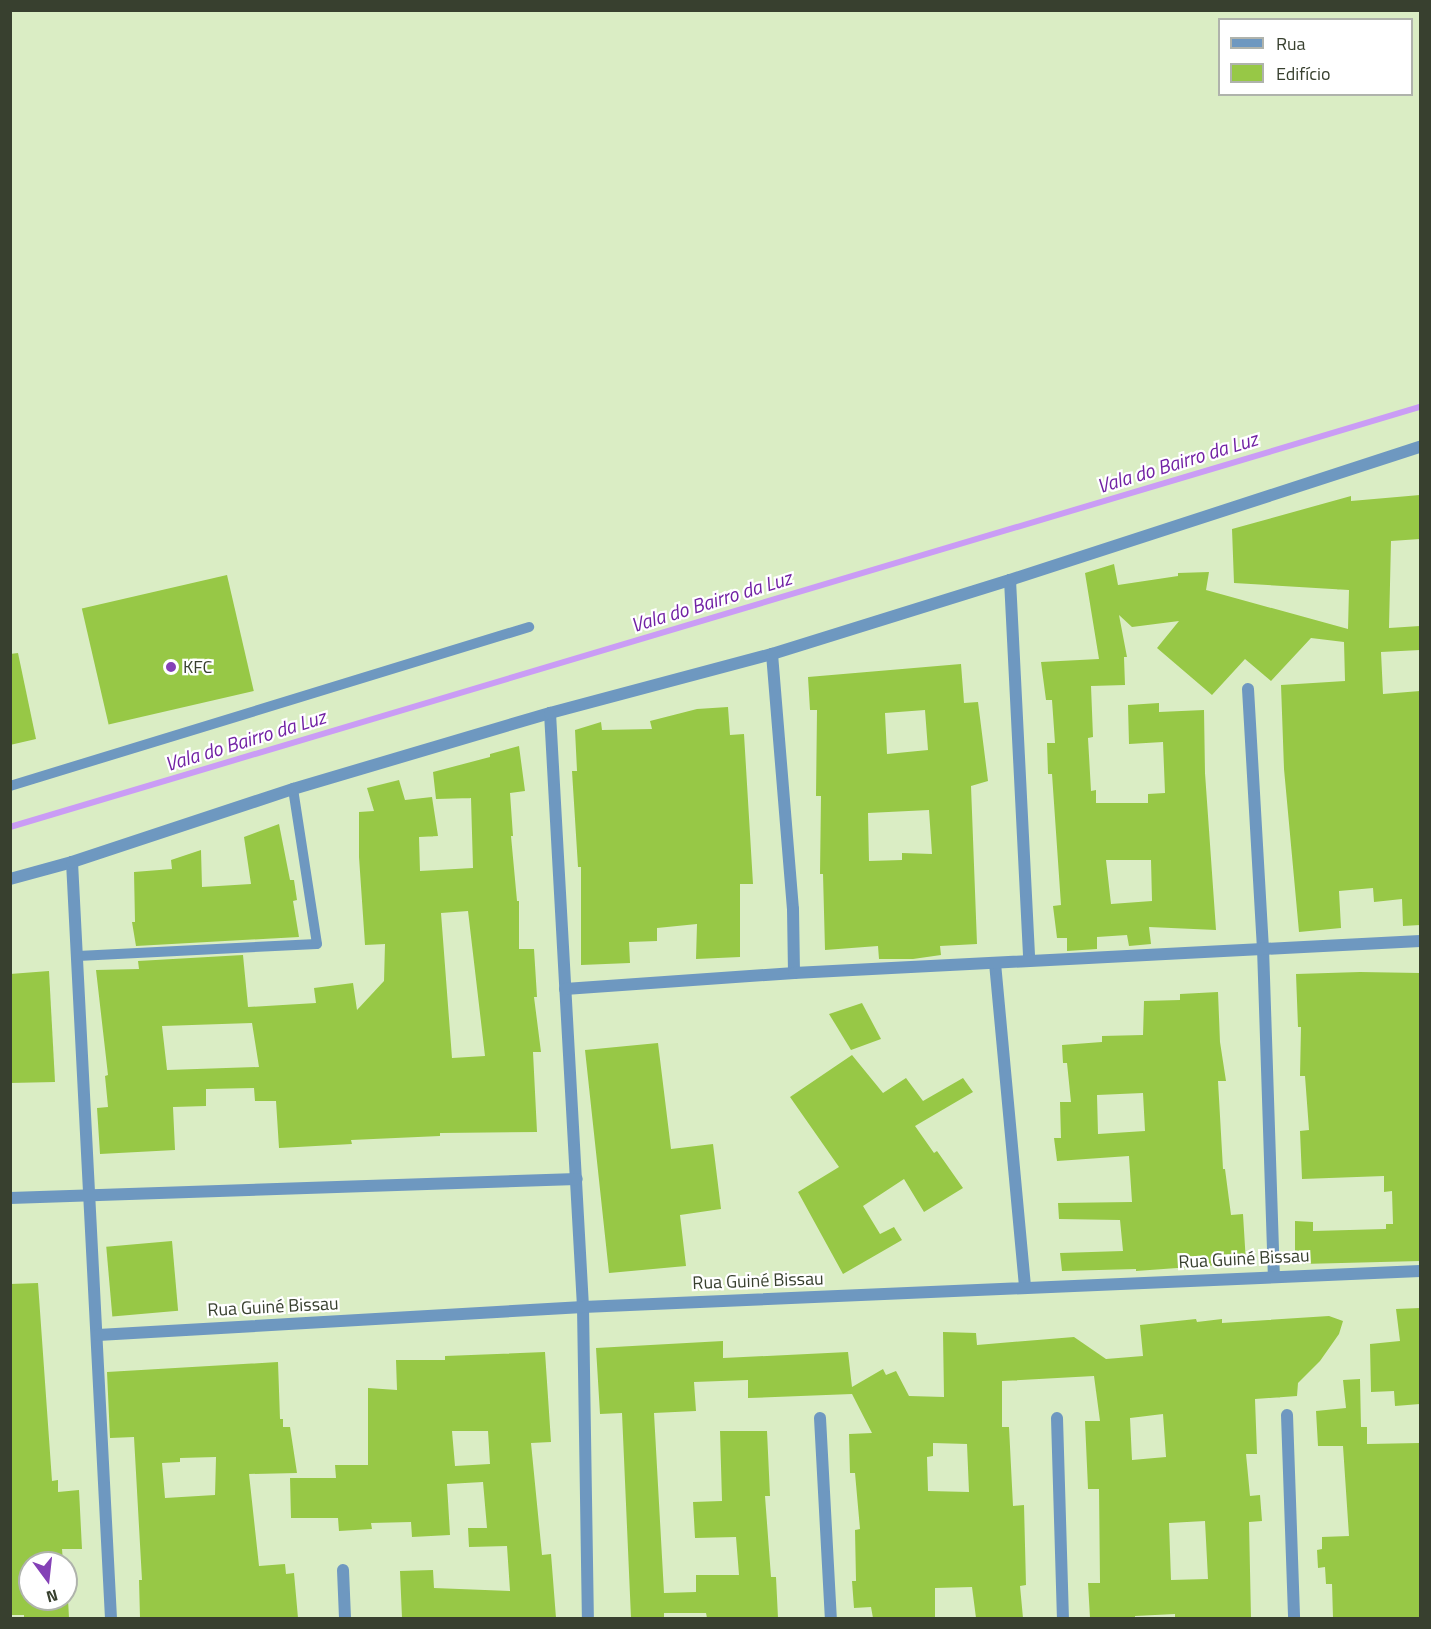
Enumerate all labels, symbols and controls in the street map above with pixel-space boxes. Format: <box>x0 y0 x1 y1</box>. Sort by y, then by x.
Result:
legend <box>1218 18 1413 96</box>
text: Rua <box>1276 30 1306 57</box>
text: Edifício <box>1276 60 1330 87</box>
water label: Vala do Bairro da Luz <box>1094 426 1260 498</box>
water label: Vala do Bairro da Luz <box>628 565 794 637</box>
place label: KFC <box>183 656 212 678</box>
marker: KFC <box>164 660 178 674</box>
water label: Vala do Bairro da Luz <box>162 704 328 776</box>
street label: Rua Guiné Bissau <box>1178 1245 1310 1273</box>
street label: Rua Guiné Bissau <box>692 1268 824 1294</box>
street label: Rua Guiné Bissau <box>207 1293 339 1321</box>
north arrow <box>18 1551 78 1611</box>
text: N <box>44 1583 61 1609</box>

